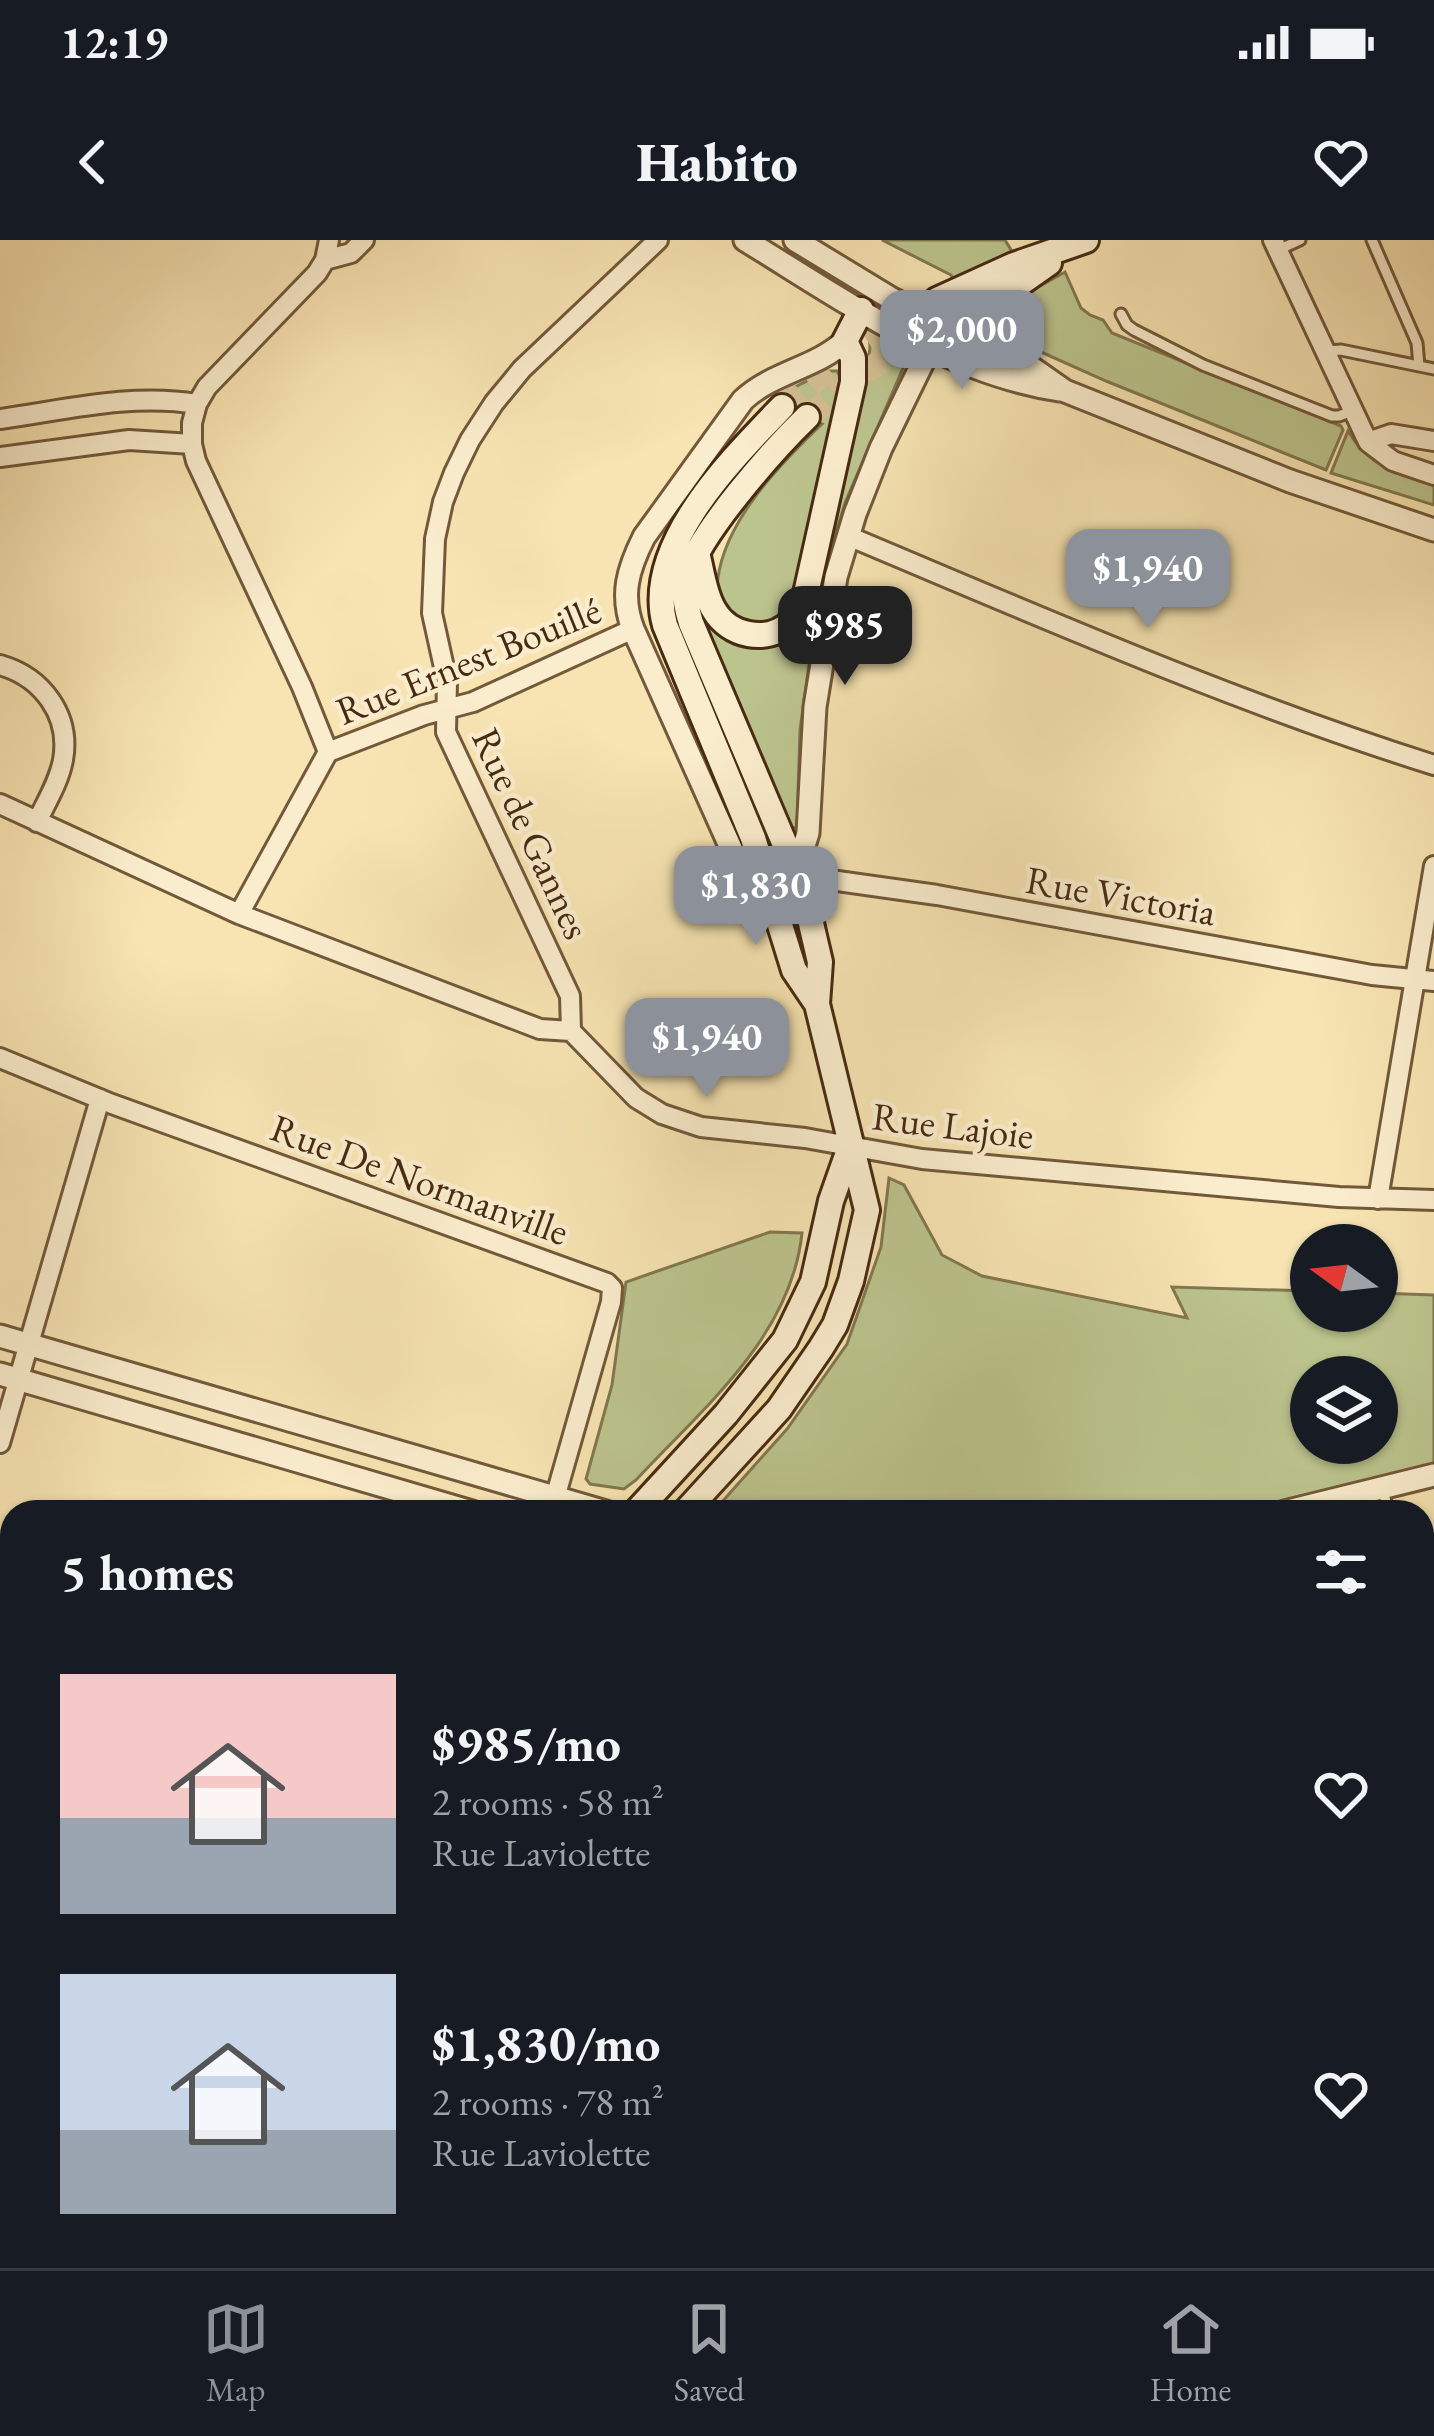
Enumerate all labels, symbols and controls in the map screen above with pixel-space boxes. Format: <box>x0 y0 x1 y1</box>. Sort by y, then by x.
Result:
text: 12:19 <box>60 13 168 71</box>
text: Habito <box>636 127 798 197</box>
icon: back <box>60 129 126 195</box>
icon: heart <box>1308 129 1374 195</box>
pin: $2,000 <box>864 290 1060 392</box>
text: $2,000 <box>907 303 1017 354</box>
pin: $1,940 <box>1050 529 1246 631</box>
text: $1,940 <box>1093 542 1203 593</box>
street label: Rue Ernest Bouillé <box>328 584 608 737</box>
pin: $985 <box>774 586 916 688</box>
text: $985 <box>805 599 885 650</box>
street label: Rue de Gannes <box>460 720 603 947</box>
pin: $1,830 <box>658 846 854 948</box>
street label: Rue Victoria <box>1022 854 1220 937</box>
text: $1,830 <box>701 859 811 910</box>
pin: $1,940 <box>609 998 805 1100</box>
text: $1,940 <box>652 1011 762 1062</box>
street label: Rue Lajoie <box>869 1090 1037 1161</box>
street label: Rue De Normanville <box>264 1102 576 1257</box>
north arrow <box>1290 1224 1398 1332</box>
map controls <box>1290 1224 1398 1464</box>
button: layers <box>1290 1356 1398 1464</box>
text: 5 homes <box>60 1539 234 1605</box>
icon: filters <box>1308 1539 1374 1605</box>
text: $985/mo <box>432 1710 621 1776</box>
icon: home <box>156 1722 300 1866</box>
icon: heart <box>1308 1761 1374 1827</box>
text: 2 rooms · 58 m² <box>432 1776 664 1827</box>
text: Rue Laviolette <box>432 1827 651 1878</box>
text: $1,830/mo <box>432 2010 660 2076</box>
icon: home <box>156 2022 300 2166</box>
icon: heart <box>1308 2061 1374 2127</box>
text: 2 rooms · 78 m² <box>432 2076 664 2127</box>
text: Rue Laviolette <box>432 2127 651 2178</box>
tab: Map <box>203 2296 269 2411</box>
tab: Saved <box>674 2296 745 2411</box>
tab: Home <box>1150 2296 1231 2411</box>

